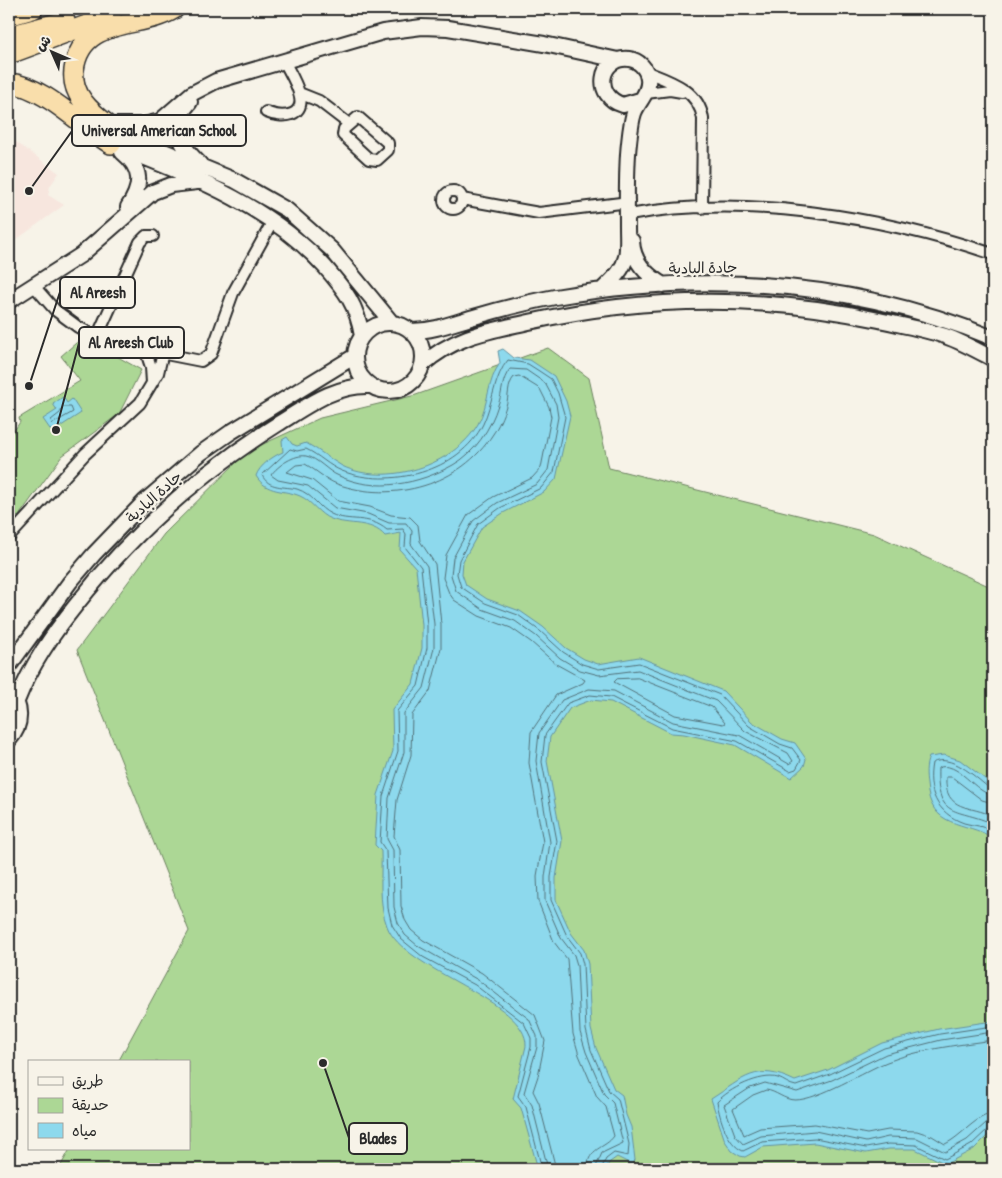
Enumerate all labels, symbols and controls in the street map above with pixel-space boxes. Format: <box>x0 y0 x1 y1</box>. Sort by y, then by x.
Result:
north arrow <box>28 28 78 78</box>
text: ش <box>30 30 55 55</box>
callout: Universal American School <box>72 115 246 146</box>
text: Universal American School <box>82 119 237 141</box>
street label: جادة البادية <box>668 256 738 279</box>
callout: Al Areesh <box>60 277 135 308</box>
text: Al Areesh <box>70 281 126 303</box>
callout: Al Areesh Club <box>79 327 184 358</box>
text: Al Areesh Club <box>88 331 174 353</box>
street label: جادة البادية <box>121 466 186 527</box>
legend <box>28 1060 190 1150</box>
text: طريق <box>72 1070 104 1091</box>
text: حديقة <box>72 1094 109 1115</box>
text: مياه <box>72 1120 97 1141</box>
callout: Blades <box>349 1123 407 1154</box>
text: Blades <box>359 1127 398 1149</box>

